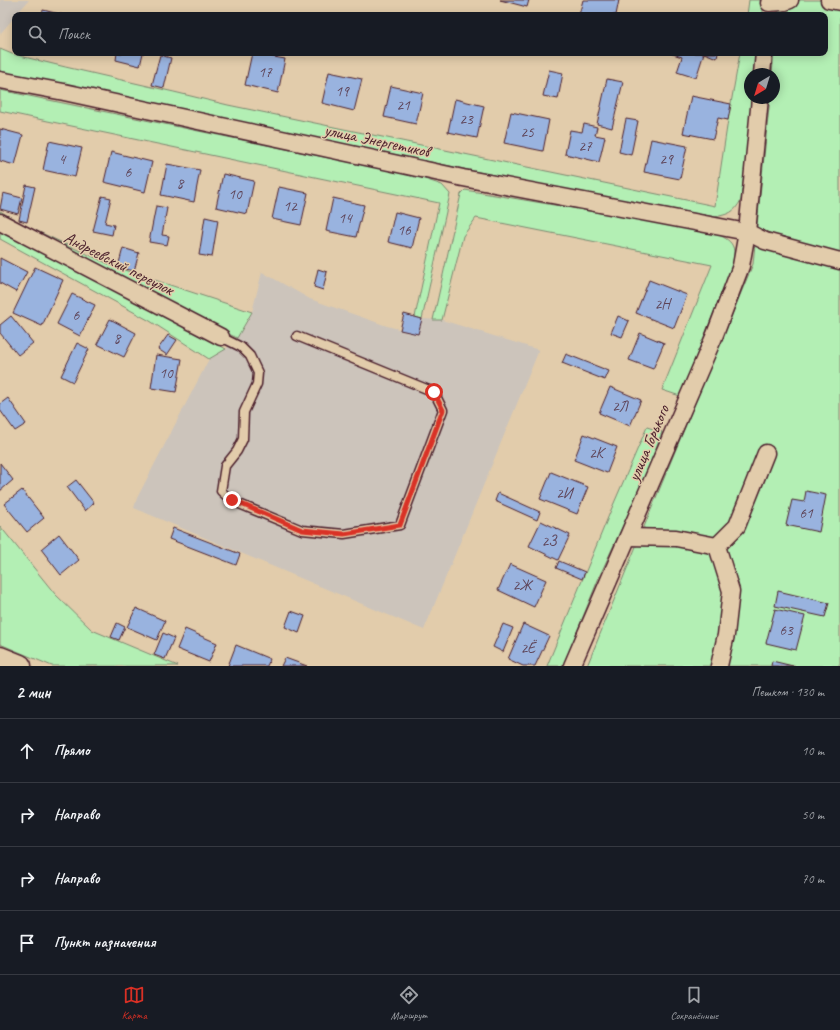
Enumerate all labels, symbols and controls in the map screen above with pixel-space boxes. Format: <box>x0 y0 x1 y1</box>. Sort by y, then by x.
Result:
search box <box>12 12 828 56</box>
icon: search <box>26 23 48 45</box>
text: Поиск <box>58 25 90 44</box>
house number: 17 <box>258 63 273 82</box>
north arrow <box>744 68 780 104</box>
house number: 19 <box>335 82 350 101</box>
house number: 21 <box>396 96 411 115</box>
house number: 23 <box>459 110 474 129</box>
street label: улица Энергетиков <box>321 119 434 163</box>
house number: 25 <box>520 123 535 142</box>
house number: 27 <box>578 137 593 156</box>
house number: 4 <box>59 150 67 169</box>
house number: 29 <box>659 150 674 169</box>
house number: 6 <box>125 163 133 182</box>
house number: 8 <box>177 174 185 193</box>
house number: 10 <box>228 185 243 204</box>
house number: 12 <box>283 197 298 216</box>
house number: 14 <box>338 209 353 228</box>
house number: 16 <box>397 221 412 240</box>
street label: Андреевский переулок <box>60 227 179 301</box>
house number: 2Н <box>654 295 672 314</box>
house number: 6 <box>73 306 81 325</box>
house number: 8 <box>114 329 122 348</box>
house number: 10 <box>159 364 174 383</box>
route start <box>425 383 443 401</box>
house number: 2Л <box>612 397 630 416</box>
street label: улица Горького <box>623 401 674 485</box>
house number: 2К <box>589 444 607 463</box>
house number: 2И <box>556 484 575 503</box>
route end <box>223 491 241 509</box>
house number: 61 <box>799 504 814 523</box>
house number: 2З <box>542 532 558 551</box>
house number: 2Ж <box>512 576 534 595</box>
house number: 63 <box>779 621 794 640</box>
house number: 2Ё <box>521 639 537 658</box>
text: 2 мин <box>16 682 51 703</box>
text: Пешком · 130 m <box>751 684 824 700</box>
icon: ahead <box>16 740 38 762</box>
text: Прямо <box>54 741 90 760</box>
text: 10 m <box>802 743 824 759</box>
icon: right <box>16 804 38 826</box>
text: Направо <box>54 805 100 824</box>
text: 50 m <box>802 807 824 823</box>
icon: right <box>16 868 38 890</box>
text: Направо <box>54 869 100 888</box>
text: 70 m <box>802 871 824 887</box>
icon: arrive <box>16 932 38 954</box>
text: Пункт назначения <box>54 933 156 952</box>
tab: Карта <box>122 984 147 1022</box>
tab: Маршрут <box>391 984 427 1022</box>
tab: Сохранённые <box>670 984 718 1022</box>

